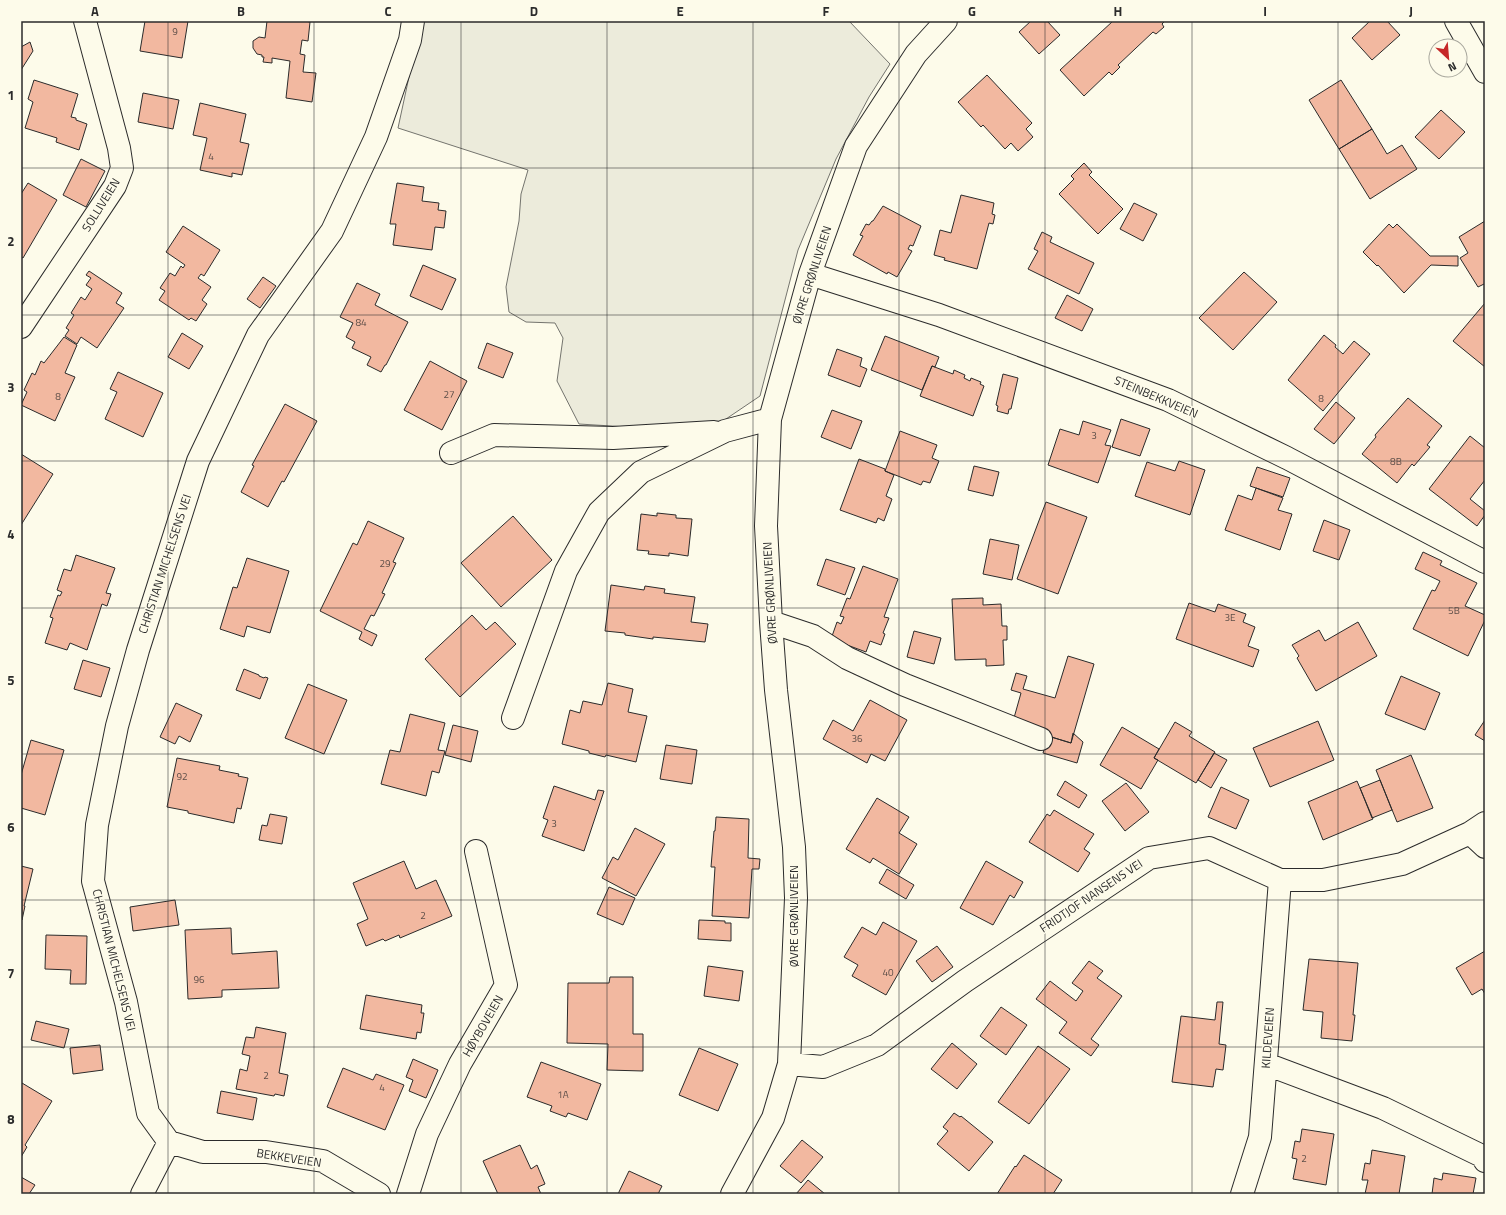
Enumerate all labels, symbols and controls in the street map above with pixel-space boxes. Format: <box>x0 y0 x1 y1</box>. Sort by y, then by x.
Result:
text: A <box>91 1 99 21</box>
text: B <box>237 1 245 21</box>
text: C <box>384 1 392 21</box>
text: D <box>530 1 538 21</box>
text: E <box>676 1 684 21</box>
text: F <box>823 1 830 21</box>
text: G <box>968 1 976 21</box>
text: H <box>1114 1 1122 21</box>
text: I <box>1263 1 1267 21</box>
text: J <box>1409 1 1413 21</box>
house number: 9 <box>172 24 178 39</box>
north arrow <box>1428 38 1468 78</box>
text: N <box>1445 58 1459 76</box>
text: 1 <box>7 85 15 105</box>
house number: 4 <box>208 149 214 164</box>
street label: SOLLIVEIEN <box>77 174 125 235</box>
street label: ØVRE GRØNLIVEIEN <box>787 223 836 326</box>
text: 2 <box>7 231 15 251</box>
house number: 84 <box>355 315 367 330</box>
street label: STEINBEKKVEIEN <box>1111 370 1201 423</box>
text: 3 <box>7 377 15 397</box>
house number: 27 <box>443 387 455 402</box>
house number: 8 <box>55 389 61 404</box>
house number: 8 <box>1318 391 1324 406</box>
house number: 3 <box>1091 428 1097 443</box>
house number: 8B <box>1390 454 1402 469</box>
street label: CHRISTIAN MICHELSENS VEI <box>133 492 196 636</box>
text: 4 <box>7 524 15 544</box>
street label: ØVRE GRØNLIVEIEN <box>757 541 782 645</box>
house number: 29 <box>379 556 391 571</box>
house number: 5B <box>1448 603 1460 618</box>
house number: 3E <box>1224 610 1236 625</box>
text: 5 <box>7 670 15 690</box>
house number: 36 <box>851 731 863 746</box>
house number: 92 <box>176 769 188 784</box>
house number: 3 <box>551 816 557 831</box>
text: 6 <box>7 817 15 837</box>
street label: FRIDTJOF NANSENS VEI <box>1035 854 1146 937</box>
street label: ØVRE GRØNLIVEIEN <box>784 865 803 967</box>
street label: CHRISTIAN MICHELSENS VEI <box>88 887 141 1033</box>
house number: 2 <box>420 908 426 923</box>
text: 7 <box>7 963 15 983</box>
house number: 40 <box>882 965 894 980</box>
house number: 96 <box>193 972 205 987</box>
street label: HØYBOVEIEN <box>457 991 508 1060</box>
street label: KILDEVEIEN <box>1256 1007 1279 1069</box>
house number: 2 <box>263 1068 269 1083</box>
house number: 4 <box>379 1080 385 1095</box>
house number: 1A <box>557 1087 569 1102</box>
text: 8 <box>7 1109 15 1129</box>
street label: BEKKEVEIEN <box>255 1143 323 1172</box>
house number: 2 <box>1301 1151 1307 1166</box>

